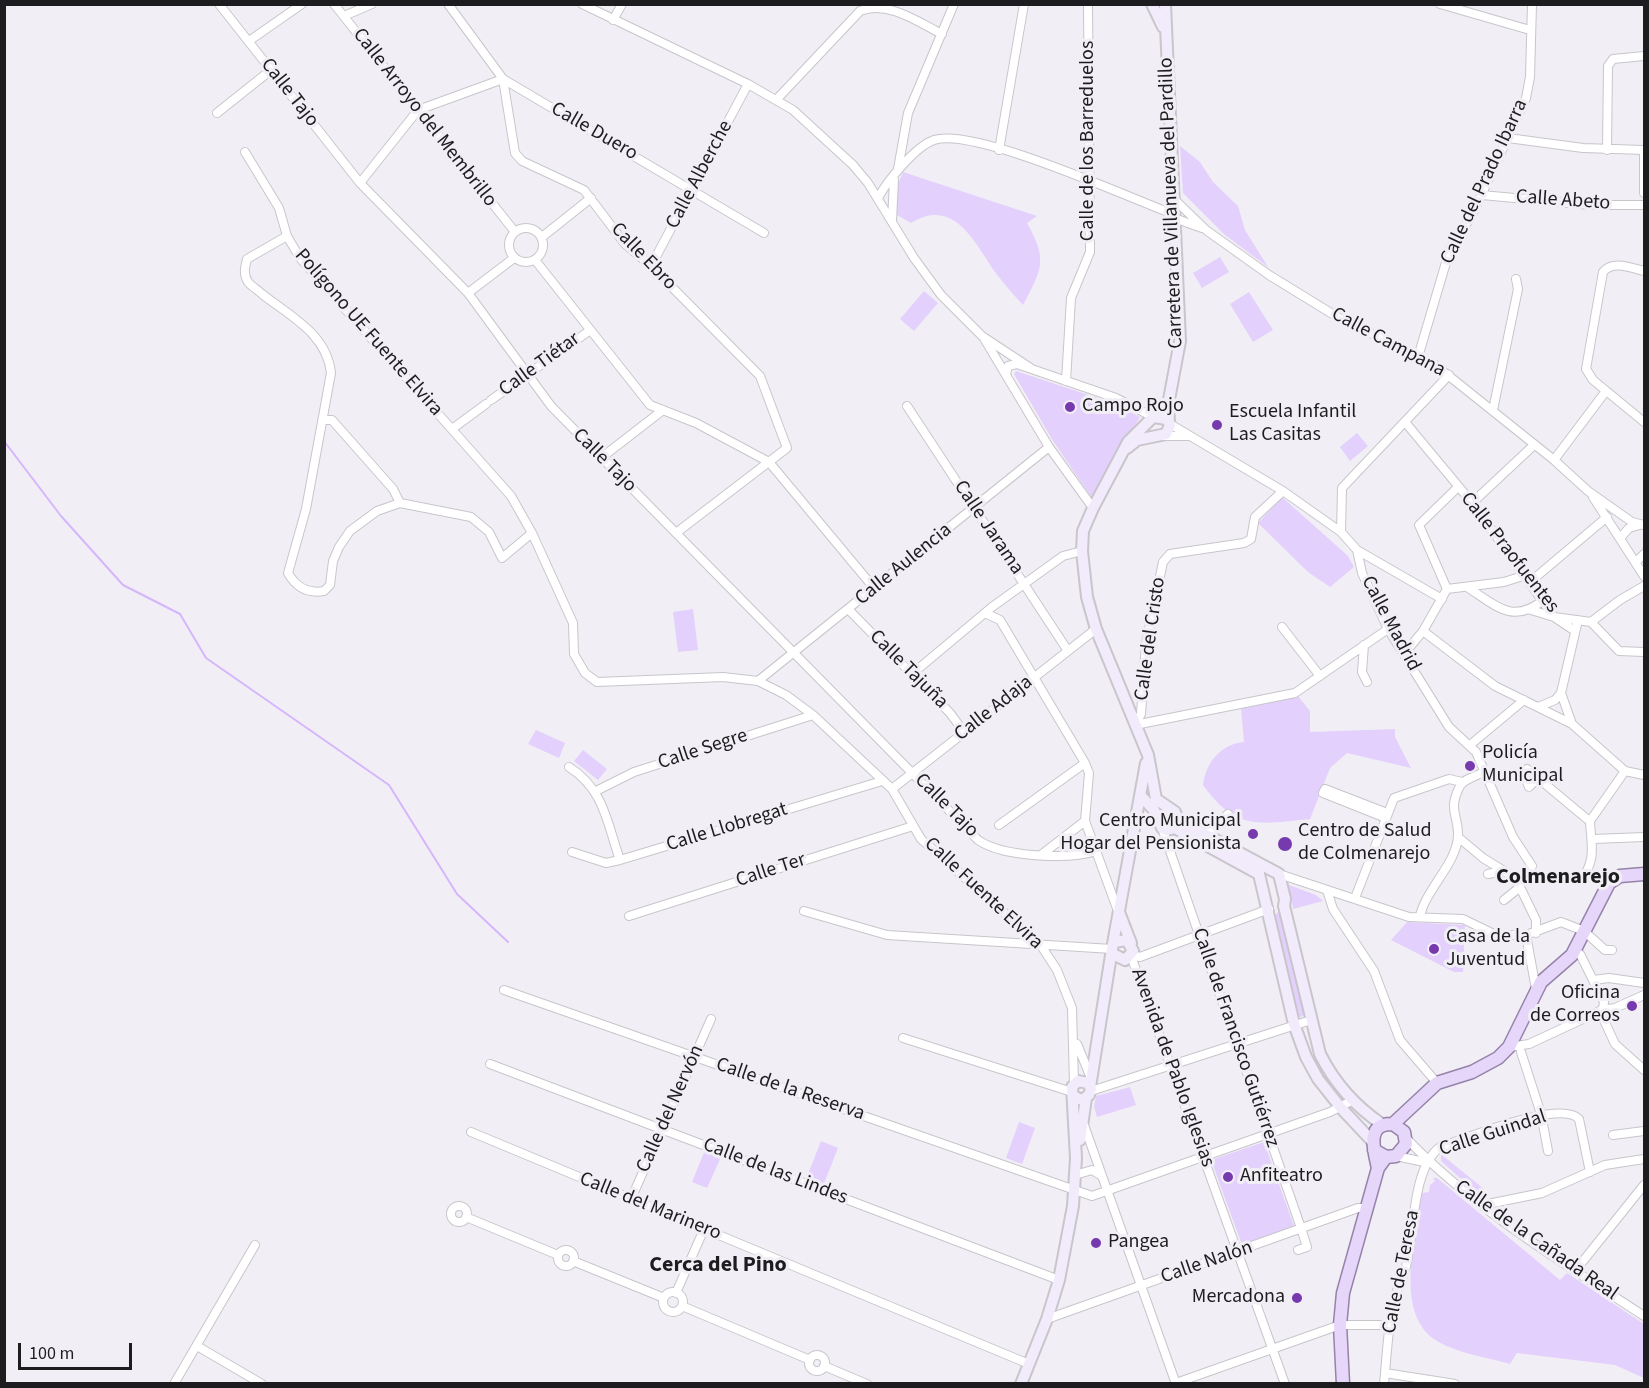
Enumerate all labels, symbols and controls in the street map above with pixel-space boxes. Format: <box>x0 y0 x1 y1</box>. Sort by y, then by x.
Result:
street label: Calle Arroyo del Membrillo <box>347 24 501 212</box>
street label: Calle de los Barreduelos <box>1077 41 1101 241</box>
street label: Calle Tajo <box>255 54 323 132</box>
street label: Carretera de Villanueva del Pardillo <box>1155 57 1189 349</box>
street label: Calle del Prado Ibarra <box>1436 96 1534 268</box>
street label: Calle Duero <box>546 98 642 166</box>
street label: Calle Alberche <box>661 117 739 233</box>
street label: Calle Abeto <box>1515 186 1611 216</box>
street label: Calle Ebro <box>605 218 681 296</box>
street label: Polígono UE Fuente Elvira <box>289 244 447 422</box>
street label: Calle Campana <box>1327 303 1449 383</box>
street label: Calle Tiétar <box>495 328 585 402</box>
place label: Campo Rojo <box>1082 395 1184 419</box>
marker: Campo Rojo <box>1063 400 1077 414</box>
place label: Escuela Infantil Las Casitas <box>1229 401 1356 448</box>
marker: Escuela Infantil Las Casitas <box>1210 418 1224 432</box>
street label: Calle Tajo <box>567 424 641 498</box>
street label: Calle Jarama <box>948 476 1028 580</box>
street label: Calle Praofuentes <box>1454 488 1564 618</box>
street label: Calle Aulencia <box>851 519 957 611</box>
street label: Calle Madrid <box>1355 572 1425 676</box>
street label: Calle del Cristo <box>1130 576 1172 702</box>
street label: Calle Tajuña <box>864 626 952 714</box>
street label: Calle Adaja <box>950 671 1038 747</box>
street label: Calle Segre <box>655 724 751 776</box>
place label: Policía Municipal <box>1482 742 1563 789</box>
marker: Policía Municipal <box>1463 759 1477 773</box>
street label: Calle Tajo <box>909 769 983 843</box>
street label: Calle Llobregat <box>664 798 790 858</box>
place label: Centro Municipal Hogar del Pensionista <box>1060 810 1241 857</box>
place label: Centro de Salud de Colmenarejo <box>1298 820 1431 867</box>
marker: Centro Municipal Hogar del Pensionista <box>1246 827 1260 841</box>
street label: Calle Fuente Elvira <box>919 833 1047 955</box>
marker: Centro de Salud de Colmenarejo <box>1276 835 1294 853</box>
street label: Calle Ter <box>733 848 809 894</box>
district label: Colmenarejo <box>1496 865 1620 891</box>
street label: Calle de Francisco Gutiérrez <box>1186 925 1284 1151</box>
place label: Casa de la Juventud <box>1446 926 1530 973</box>
marker: Casa de la Juventud <box>1427 942 1441 956</box>
street label: Avenida de Pablo Iglesias <box>1125 965 1219 1171</box>
place label: Oficina de Correos <box>1530 982 1620 1029</box>
marker: Oficina de Correos <box>1625 999 1639 1013</box>
street label: Calle del Nervón <box>632 1041 710 1177</box>
street label: Calle de la Reserva <box>712 1053 868 1127</box>
street label: Calle Guindal <box>1437 1105 1549 1163</box>
street label: Calle de las Lindes <box>699 1133 851 1211</box>
place label: Anfiteatro <box>1240 1165 1323 1189</box>
street label: Calle del Marinero <box>576 1168 724 1246</box>
marker: Anfiteatro <box>1221 1170 1235 1184</box>
street label: Calle de la Cañada Real <box>1450 1176 1622 1306</box>
street label: Calle de Teresa <box>1378 1208 1426 1336</box>
place label: Pangea <box>1108 1231 1169 1255</box>
marker: Pangea <box>1089 1236 1103 1250</box>
street label: Calle Nalón <box>1158 1236 1256 1290</box>
district label: Cerca del Pino <box>649 1253 787 1279</box>
place label: Mercadona <box>1192 1286 1285 1310</box>
marker: Mercadona <box>1290 1291 1304 1305</box>
scale bar <box>21 1331 135 1369</box>
text: 100 m <box>29 1341 74 1366</box>

